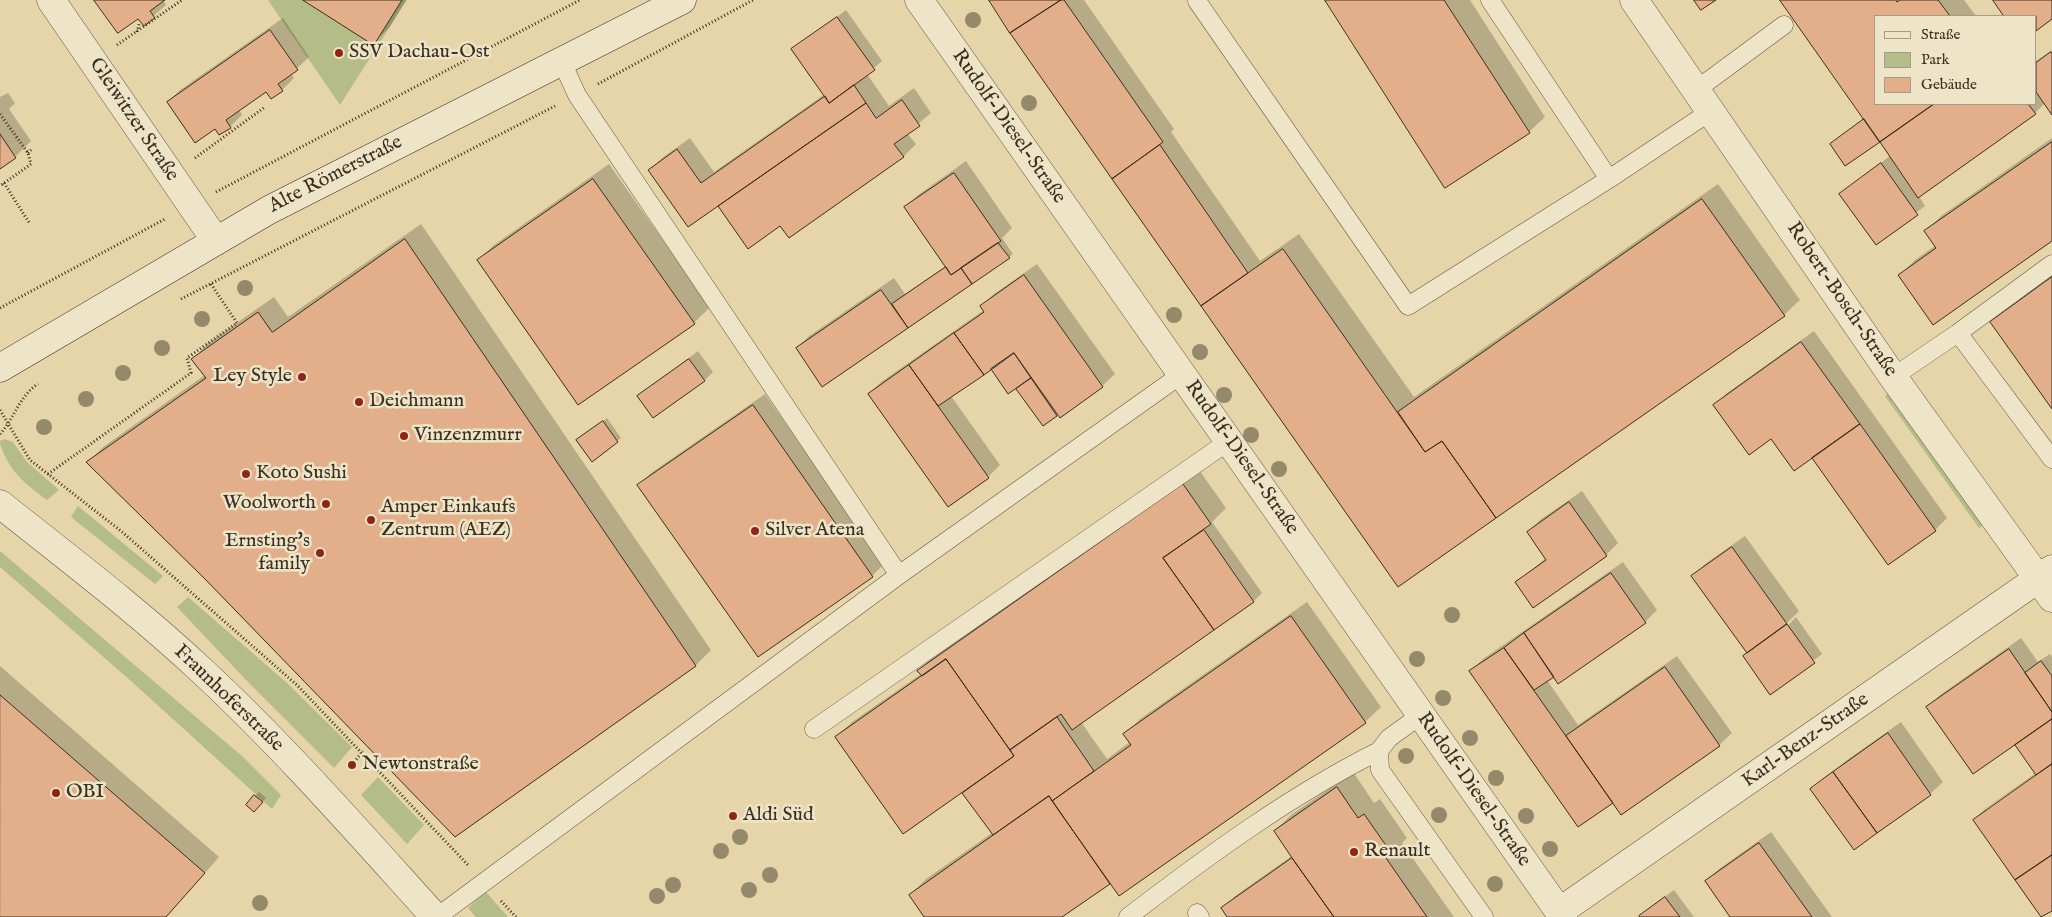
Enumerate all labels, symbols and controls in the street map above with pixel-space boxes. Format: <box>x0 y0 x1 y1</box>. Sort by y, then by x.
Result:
legend <box>1874 15 2037 105</box>
text: Straße <box>1921 25 1960 44</box>
place label: SSV Dachau-Ost <box>349 41 490 65</box>
street label: Rudolf-Diesel-Straße <box>946 45 1070 209</box>
marker: SSV Dachau-Ost <box>333 47 345 59</box>
text: Park <box>1921 50 1950 69</box>
street label: Gleiwitzer Straße <box>83 54 183 186</box>
text: Gebäude <box>1921 75 1977 94</box>
street label: Alte Römerstraße <box>265 131 407 219</box>
street label: Robert-Bosch-Straße <box>1780 218 1902 382</box>
place label: Ley Style <box>213 365 292 389</box>
marker: Ley Style <box>296 371 308 383</box>
street label: Rudolf-Diesel-Straße <box>1179 376 1303 540</box>
place label: Deichmann <box>369 390 464 414</box>
marker: Deichmann <box>353 396 365 408</box>
place label: Vinzenzmurr <box>414 424 522 448</box>
marker: Vinzenzmurr <box>398 430 410 442</box>
place label: Koto Sushi <box>256 462 347 486</box>
marker: Koto Sushi <box>240 468 252 480</box>
place label: Woolworth <box>223 492 316 516</box>
place label: Amper Einkaufs Zentrum (AEZ) <box>381 496 516 543</box>
marker: Woolworth <box>320 498 332 510</box>
marker: Amper Einkaufs Zentrum (AEZ) <box>365 514 377 526</box>
place label: Silver Atena <box>765 519 864 543</box>
marker: Silver Atena <box>749 525 761 537</box>
place label: Ernsting's family <box>225 530 310 577</box>
marker: Ernsting's family <box>314 547 326 559</box>
street label: Fraunhoferstraße <box>168 640 288 758</box>
street label: Karl-Benz-Straße <box>1738 688 1874 794</box>
street label: Rudolf-Diesel-Straße <box>1411 708 1535 872</box>
place label: Newtonstraße <box>362 753 479 777</box>
marker: Newtonstraße <box>346 759 358 771</box>
place label: OBI <box>66 781 104 805</box>
marker: OBI <box>50 787 62 799</box>
place label: Aldi Süd <box>743 804 814 828</box>
marker: Aldi Süd <box>727 810 739 822</box>
place label: Renault <box>1364 840 1430 864</box>
marker: Renault <box>1348 846 1360 858</box>

